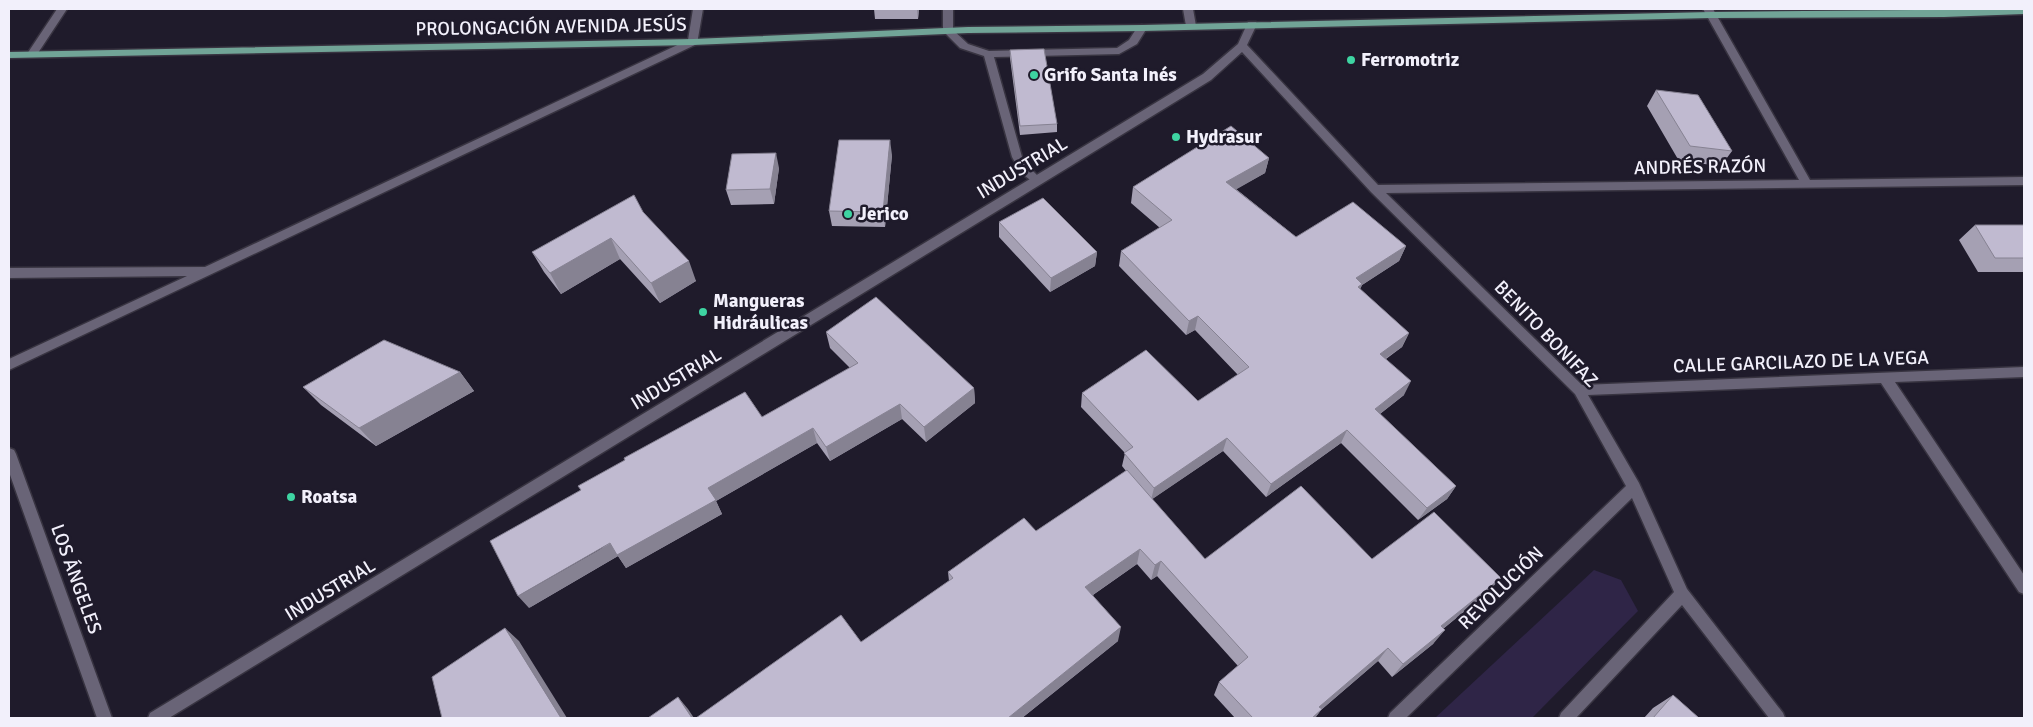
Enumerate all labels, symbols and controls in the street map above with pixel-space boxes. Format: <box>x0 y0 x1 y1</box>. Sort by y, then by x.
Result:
street label: PROLONGACIÓN AVENIDA JESÚS <box>415 13 687 41</box>
place label: Ferromotriz <box>1361 48 1460 72</box>
marker: Ferromotriz <box>1345 54 1357 66</box>
place label: Grifo Santa Inés <box>1044 63 1177 87</box>
marker: Grifo Santa Inés <box>1028 69 1040 81</box>
place label: Hydrasur <box>1186 125 1262 149</box>
marker: Hydrasur <box>1170 131 1182 143</box>
street label: INDUSTRIAL <box>972 132 1072 204</box>
street label: ANDRÉS RAZÓN <box>1634 154 1766 180</box>
place label: Jerico <box>858 202 909 226</box>
marker: Jerico <box>842 208 854 220</box>
street label: BENITO BONIFAZ <box>1489 275 1603 393</box>
place label: Mangueras Hidráulicas <box>713 289 808 335</box>
marker: Mangueras Hidráulicas <box>697 306 709 318</box>
street label: INDUSTRIAL <box>626 343 726 415</box>
street label: CALLE GARCILAZO DE LA VEGA <box>1673 346 1930 378</box>
place label: Roatsa <box>301 485 357 509</box>
marker: Roatsa <box>285 491 297 503</box>
street label: LOS ÁNGELES <box>45 521 107 637</box>
street label: REVOLUCIÓN <box>1453 541 1549 635</box>
street label: INDUSTRIAL <box>280 554 380 626</box>

